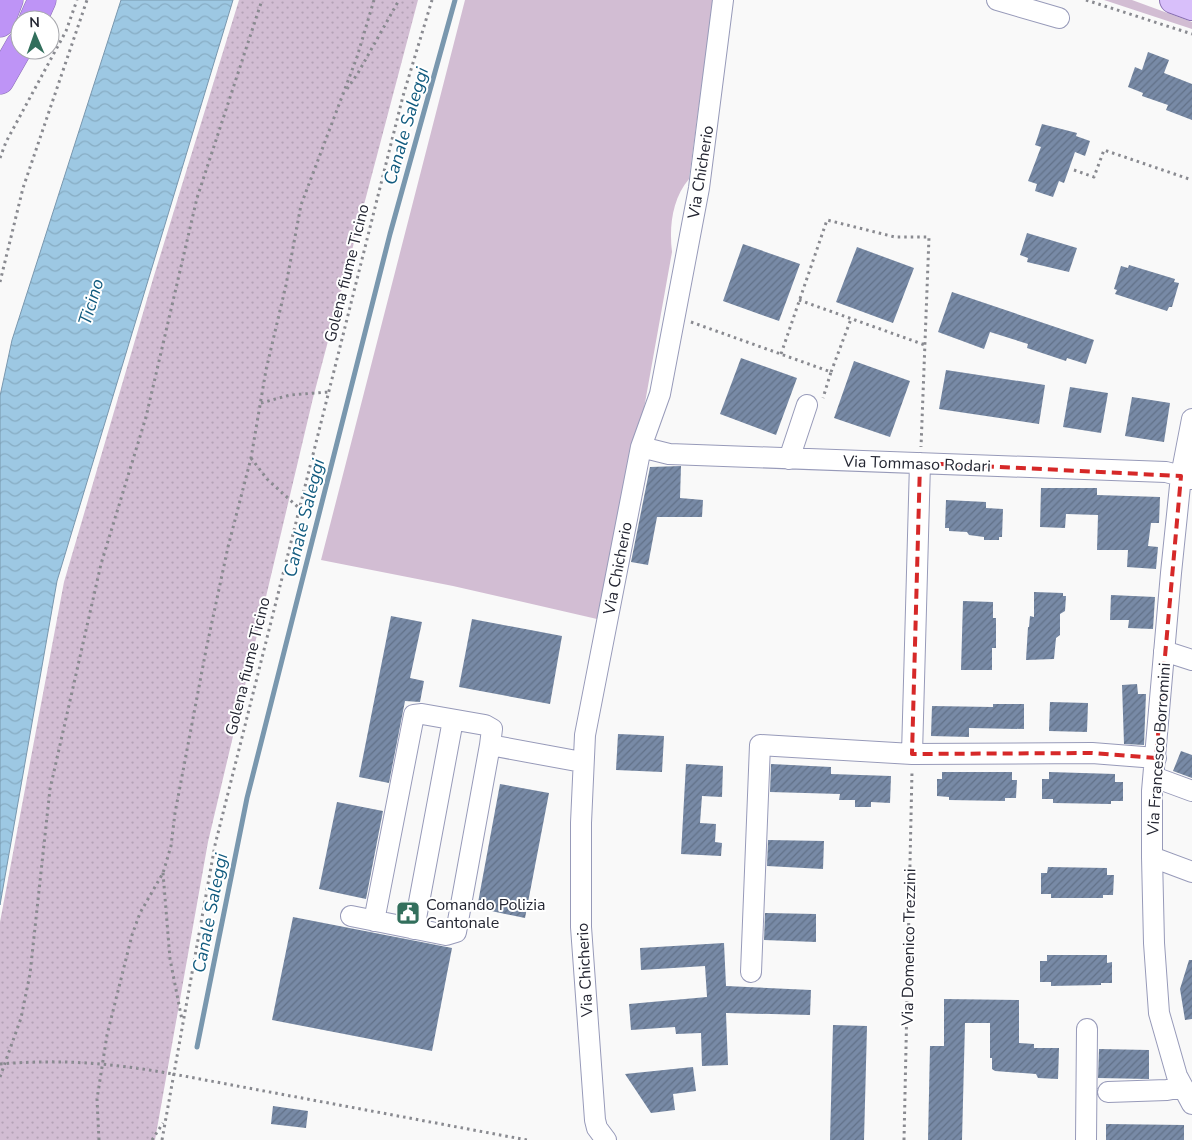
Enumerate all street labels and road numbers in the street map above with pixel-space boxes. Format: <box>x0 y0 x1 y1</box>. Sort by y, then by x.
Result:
street label: Via Chicherio <box>683 124 719 221</box>
street label: Golena fiume Ticino <box>319 202 375 345</box>
street label: Via Tommaso Rodari <box>842 450 991 478</box>
street label: Via Chicherio <box>598 520 638 618</box>
street label: Golena fiume Ticino <box>220 595 276 738</box>
street label: Via Francesco Borromini <box>1142 662 1176 837</box>
street label: Via Domenico Trezzini <box>897 868 921 1027</box>
street label: Via Chicherio <box>572 922 599 1019</box>

